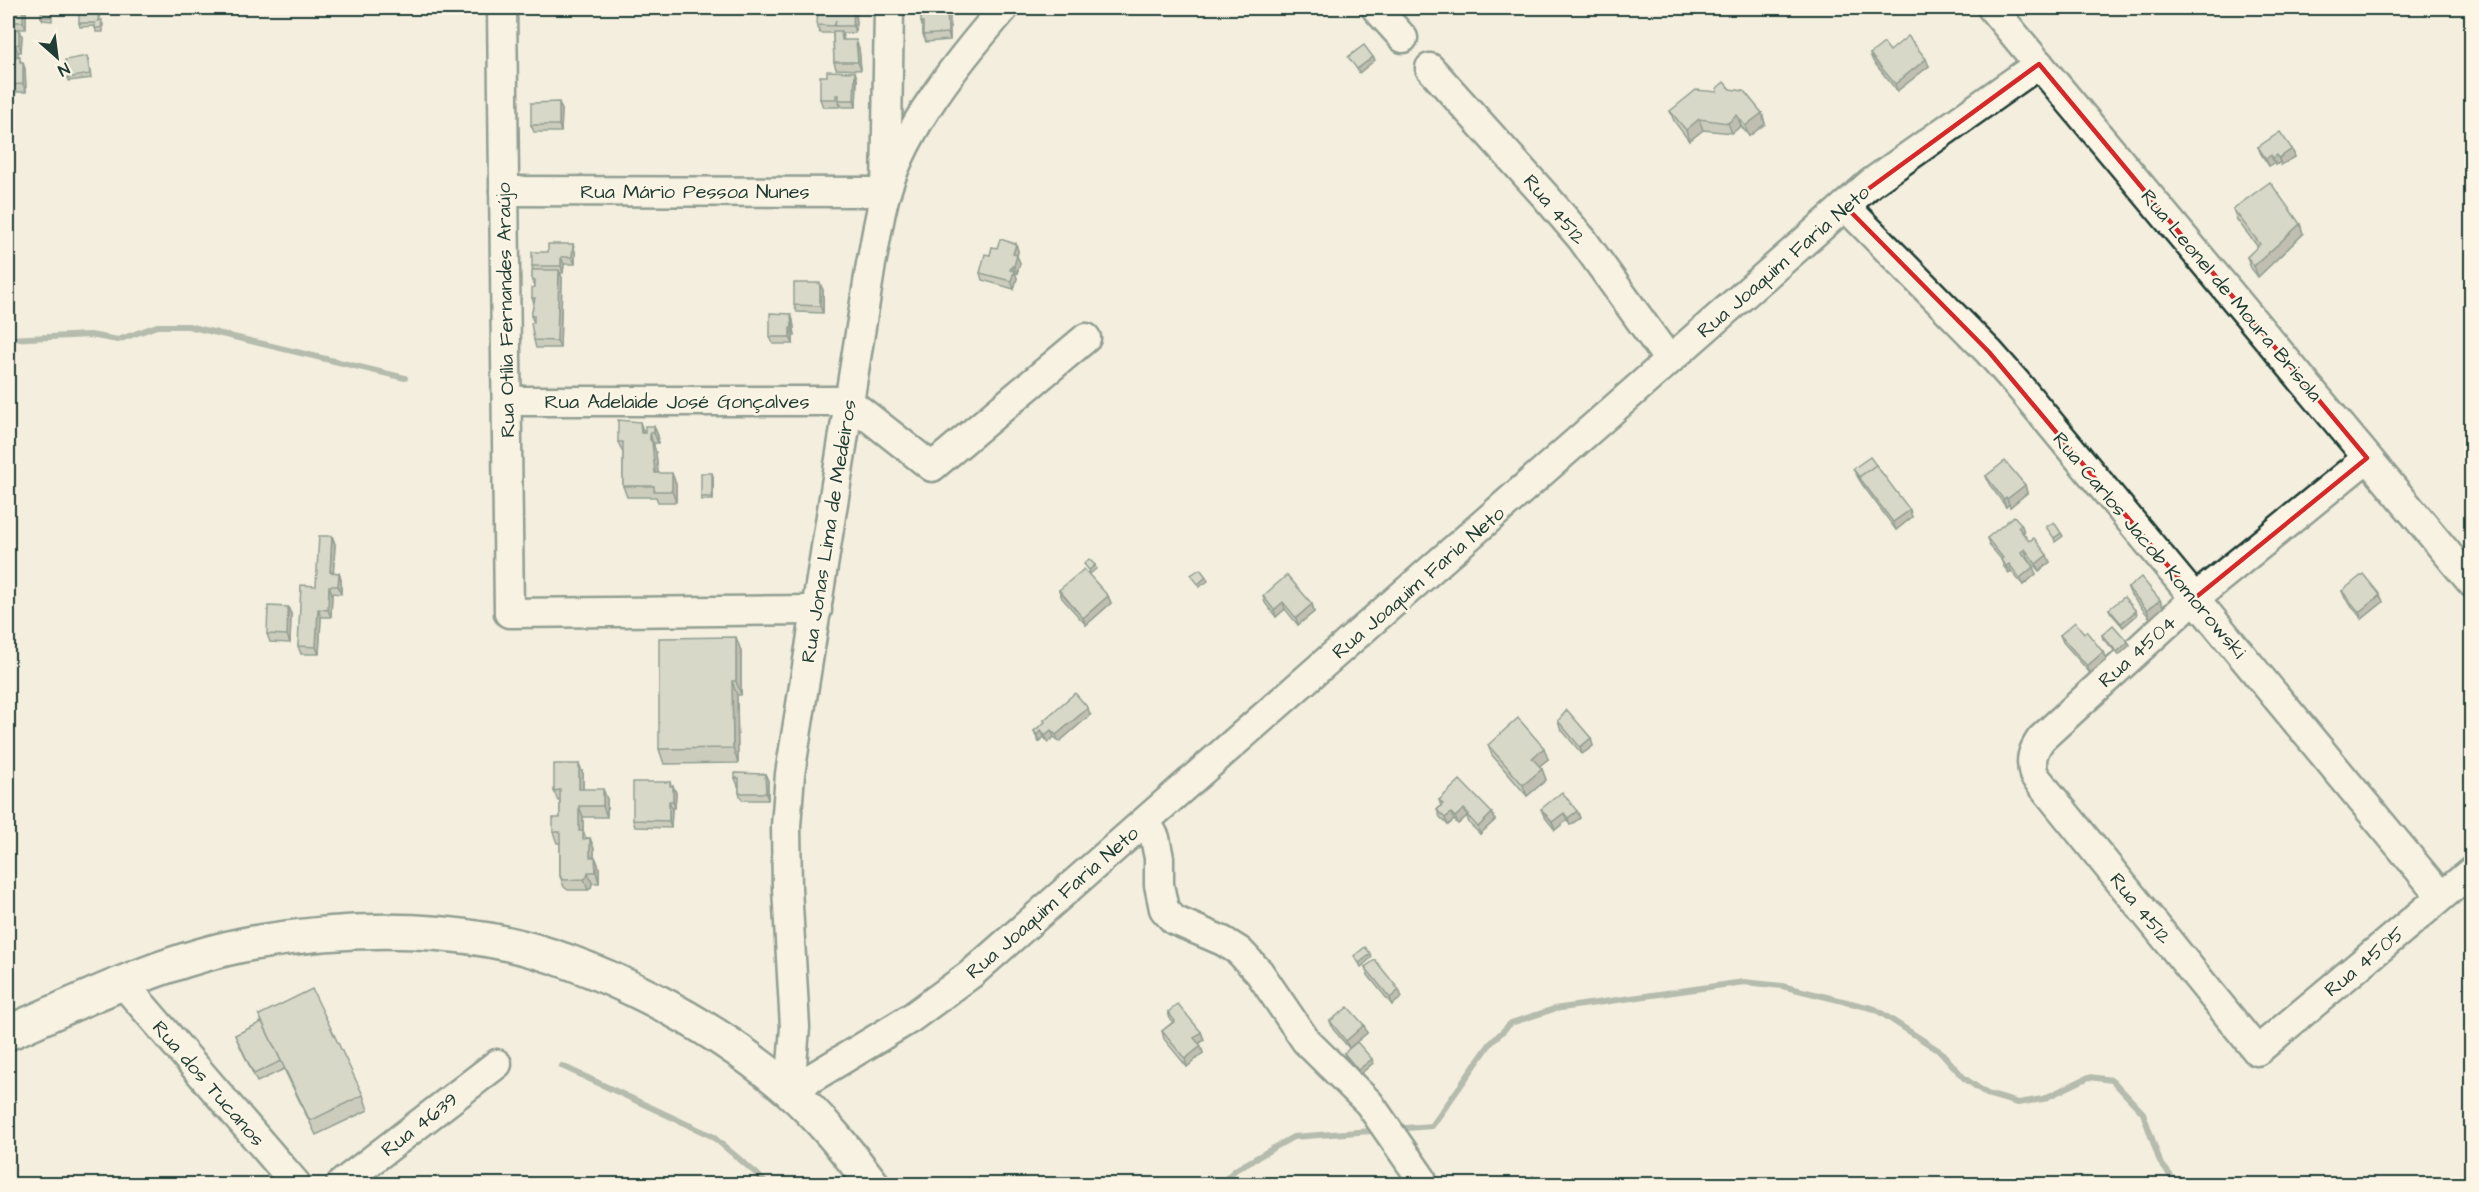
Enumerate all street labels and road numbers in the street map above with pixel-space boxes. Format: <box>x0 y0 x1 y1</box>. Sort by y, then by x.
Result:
street label: Rua 4512 <box>1516 168 1592 251</box>
street label: Rua Mário Pessoa Nunes <box>580 178 810 206</box>
street label: Rua Joaquim Faria Neto <box>1691 179 1876 345</box>
street label: Rua Otília Fernandes Araújo <box>490 182 522 438</box>
street label: Rua Leonel de Moura Brisola <box>2134 183 2329 408</box>
street label: Rua Adelaide José Gonçalves <box>545 388 809 416</box>
street label: Rua Jonas Lima de Medeiros <box>794 398 864 665</box>
street label: Rua Carlos Jacob Komorowski <box>2046 426 2253 665</box>
street label: Rua Joaquim Faria Neto <box>1326 500 1511 666</box>
street label: Rua 4504 <box>2092 609 2183 694</box>
street label: Rua Joaquim Faria Neto <box>960 820 1145 986</box>
street label: Rua 4512 <box>2103 867 2178 951</box>
street label: Rua 4505 <box>2318 920 2411 1004</box>
street label: Rua dos Tucanos <box>146 1015 271 1153</box>
street label: Rua 4639 <box>375 1086 464 1164</box>

